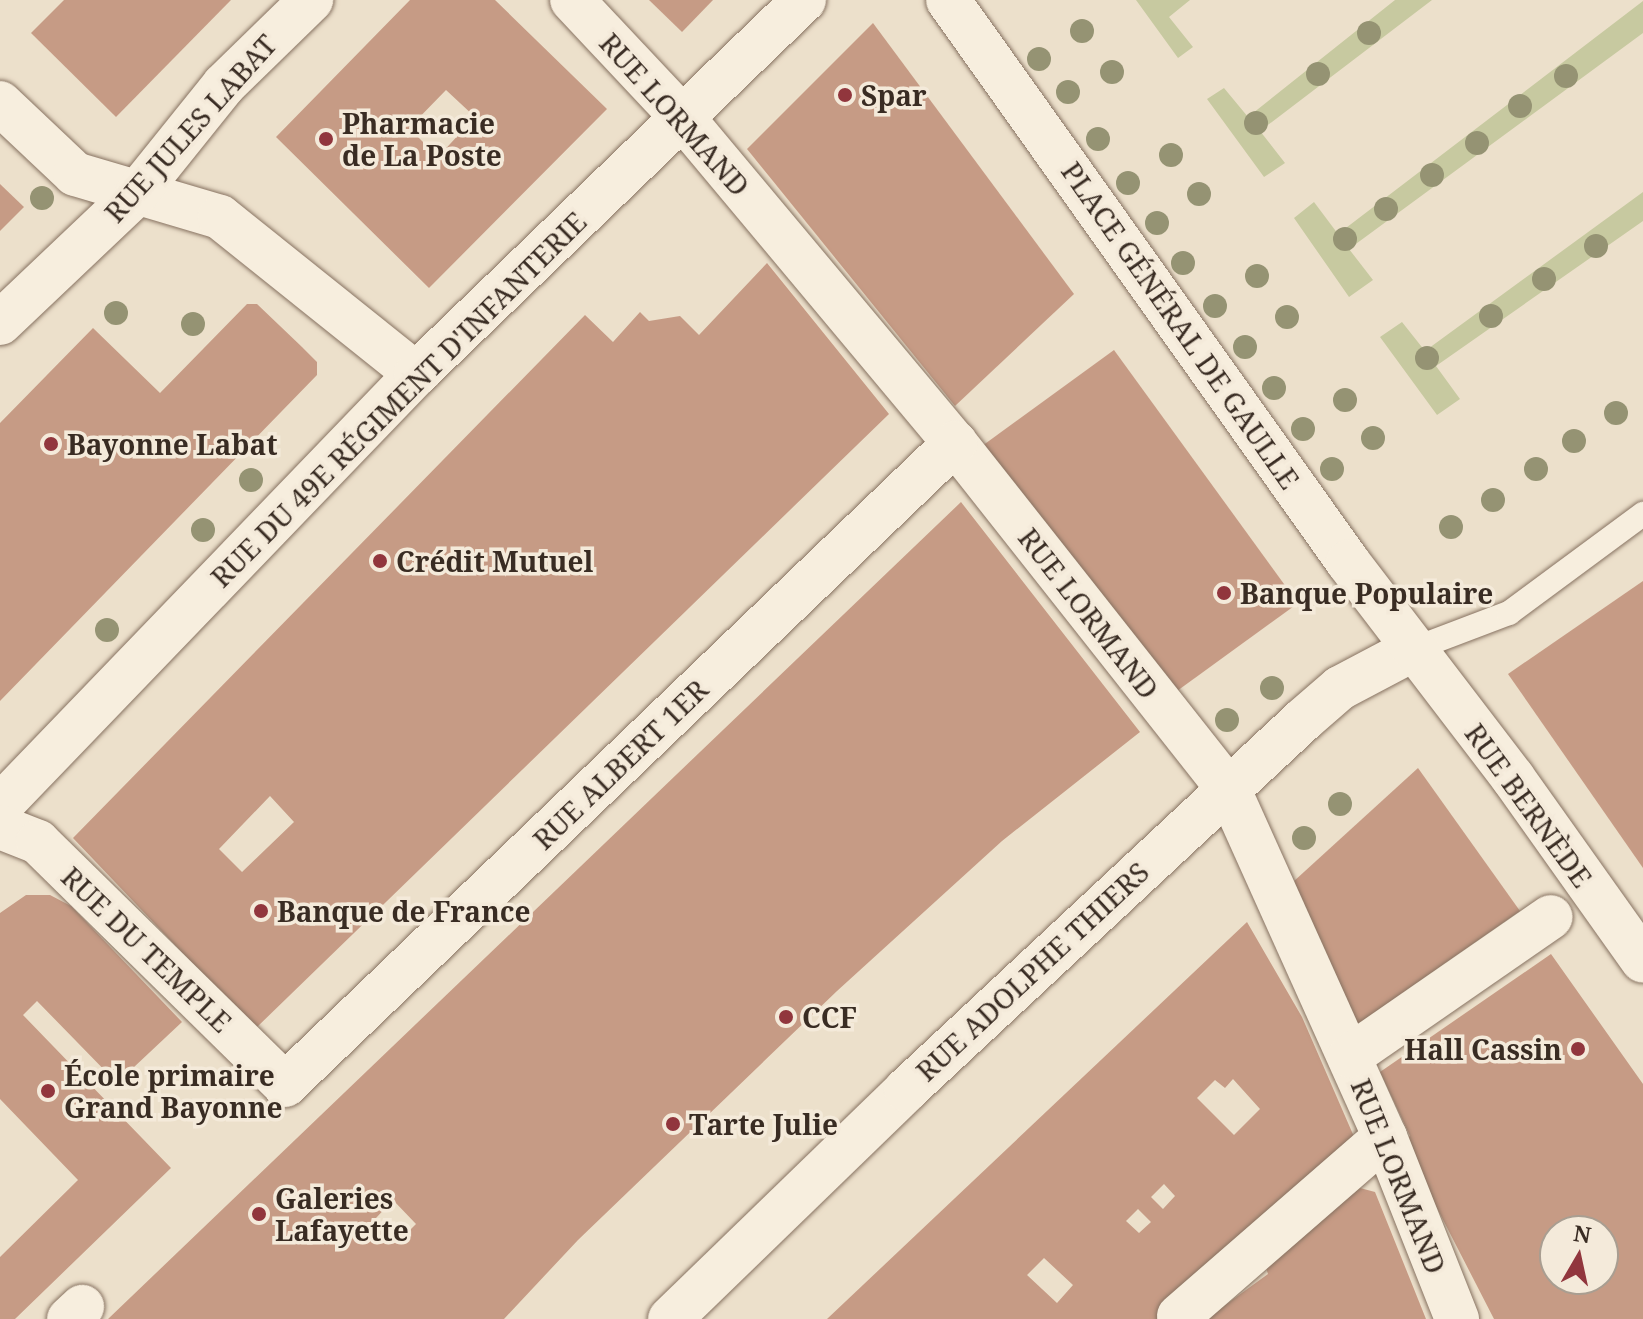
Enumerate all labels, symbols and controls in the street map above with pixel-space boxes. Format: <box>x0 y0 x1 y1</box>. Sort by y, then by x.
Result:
street label: RUE LORMAND <box>593 26 757 202</box>
street label: RUE JULES LABAT <box>97 27 283 229</box>
place label: Spar <box>861 78 927 112</box>
marker: Spar <box>836 86 854 104</box>
place label: Pharmacie de La Poste <box>342 106 502 172</box>
marker: Pharmacie de La Poste <box>317 130 335 148</box>
street label: PLACE GÉNÉRAL DE GAULLE <box>1055 155 1307 495</box>
street label: RUE DU 49E RÉGIMENT D'INFANTERIE <box>203 204 593 594</box>
place label: Bayonne Labat <box>67 427 278 461</box>
marker: Bayonne Labat <box>42 435 60 453</box>
street label: RUE LORMAND <box>1012 521 1166 705</box>
place label: Crédit Mutuel <box>396 544 593 578</box>
marker: Crédit Mutuel <box>371 552 389 570</box>
place label: Banque Populaire <box>1240 576 1493 610</box>
marker: Banque Populaire <box>1215 584 1233 602</box>
street label: RUE ALBERT 1ER <box>526 672 714 856</box>
street label: RUE BERNÈDE <box>1459 717 1599 893</box>
street label: RUE ADOLPHE THIERS <box>909 854 1155 1088</box>
street label: RUE DU TEMPLE <box>55 859 239 1039</box>
place label: Banque de France <box>277 894 531 928</box>
marker: Banque de France <box>252 902 270 920</box>
place label: CCF <box>802 1000 857 1034</box>
marker: CCF <box>777 1008 795 1026</box>
place label: Hall Cassin <box>1404 1032 1562 1066</box>
marker: Hall Cassin <box>1569 1040 1587 1058</box>
place label: École primaire Grand Bayonne <box>64 1058 282 1124</box>
street label: RUE LORMAND <box>1345 1074 1453 1278</box>
marker: École primaire Grand Bayonne <box>39 1082 57 1100</box>
place label: Tarte Julie <box>689 1107 838 1141</box>
marker: Tarte Julie <box>664 1115 682 1133</box>
place label: Galeries Lafayette <box>275 1181 409 1247</box>
marker: Galeries Lafayette <box>250 1205 268 1223</box>
north arrow <box>1539 1215 1619 1295</box>
text: N <box>1572 1217 1593 1249</box>

